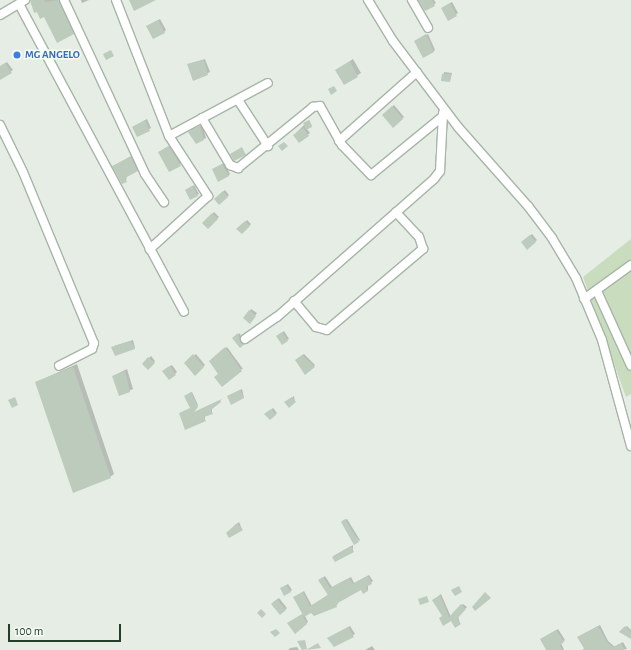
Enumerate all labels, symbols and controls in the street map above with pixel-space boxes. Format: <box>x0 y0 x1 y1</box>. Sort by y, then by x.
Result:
place label: MG ANGELO <box>25 48 80 62</box>
marker: MG ANGELO <box>12 50 22 60</box>
scale bar <box>10 616 123 642</box>
text: 100 m <box>15 625 43 637</box>

